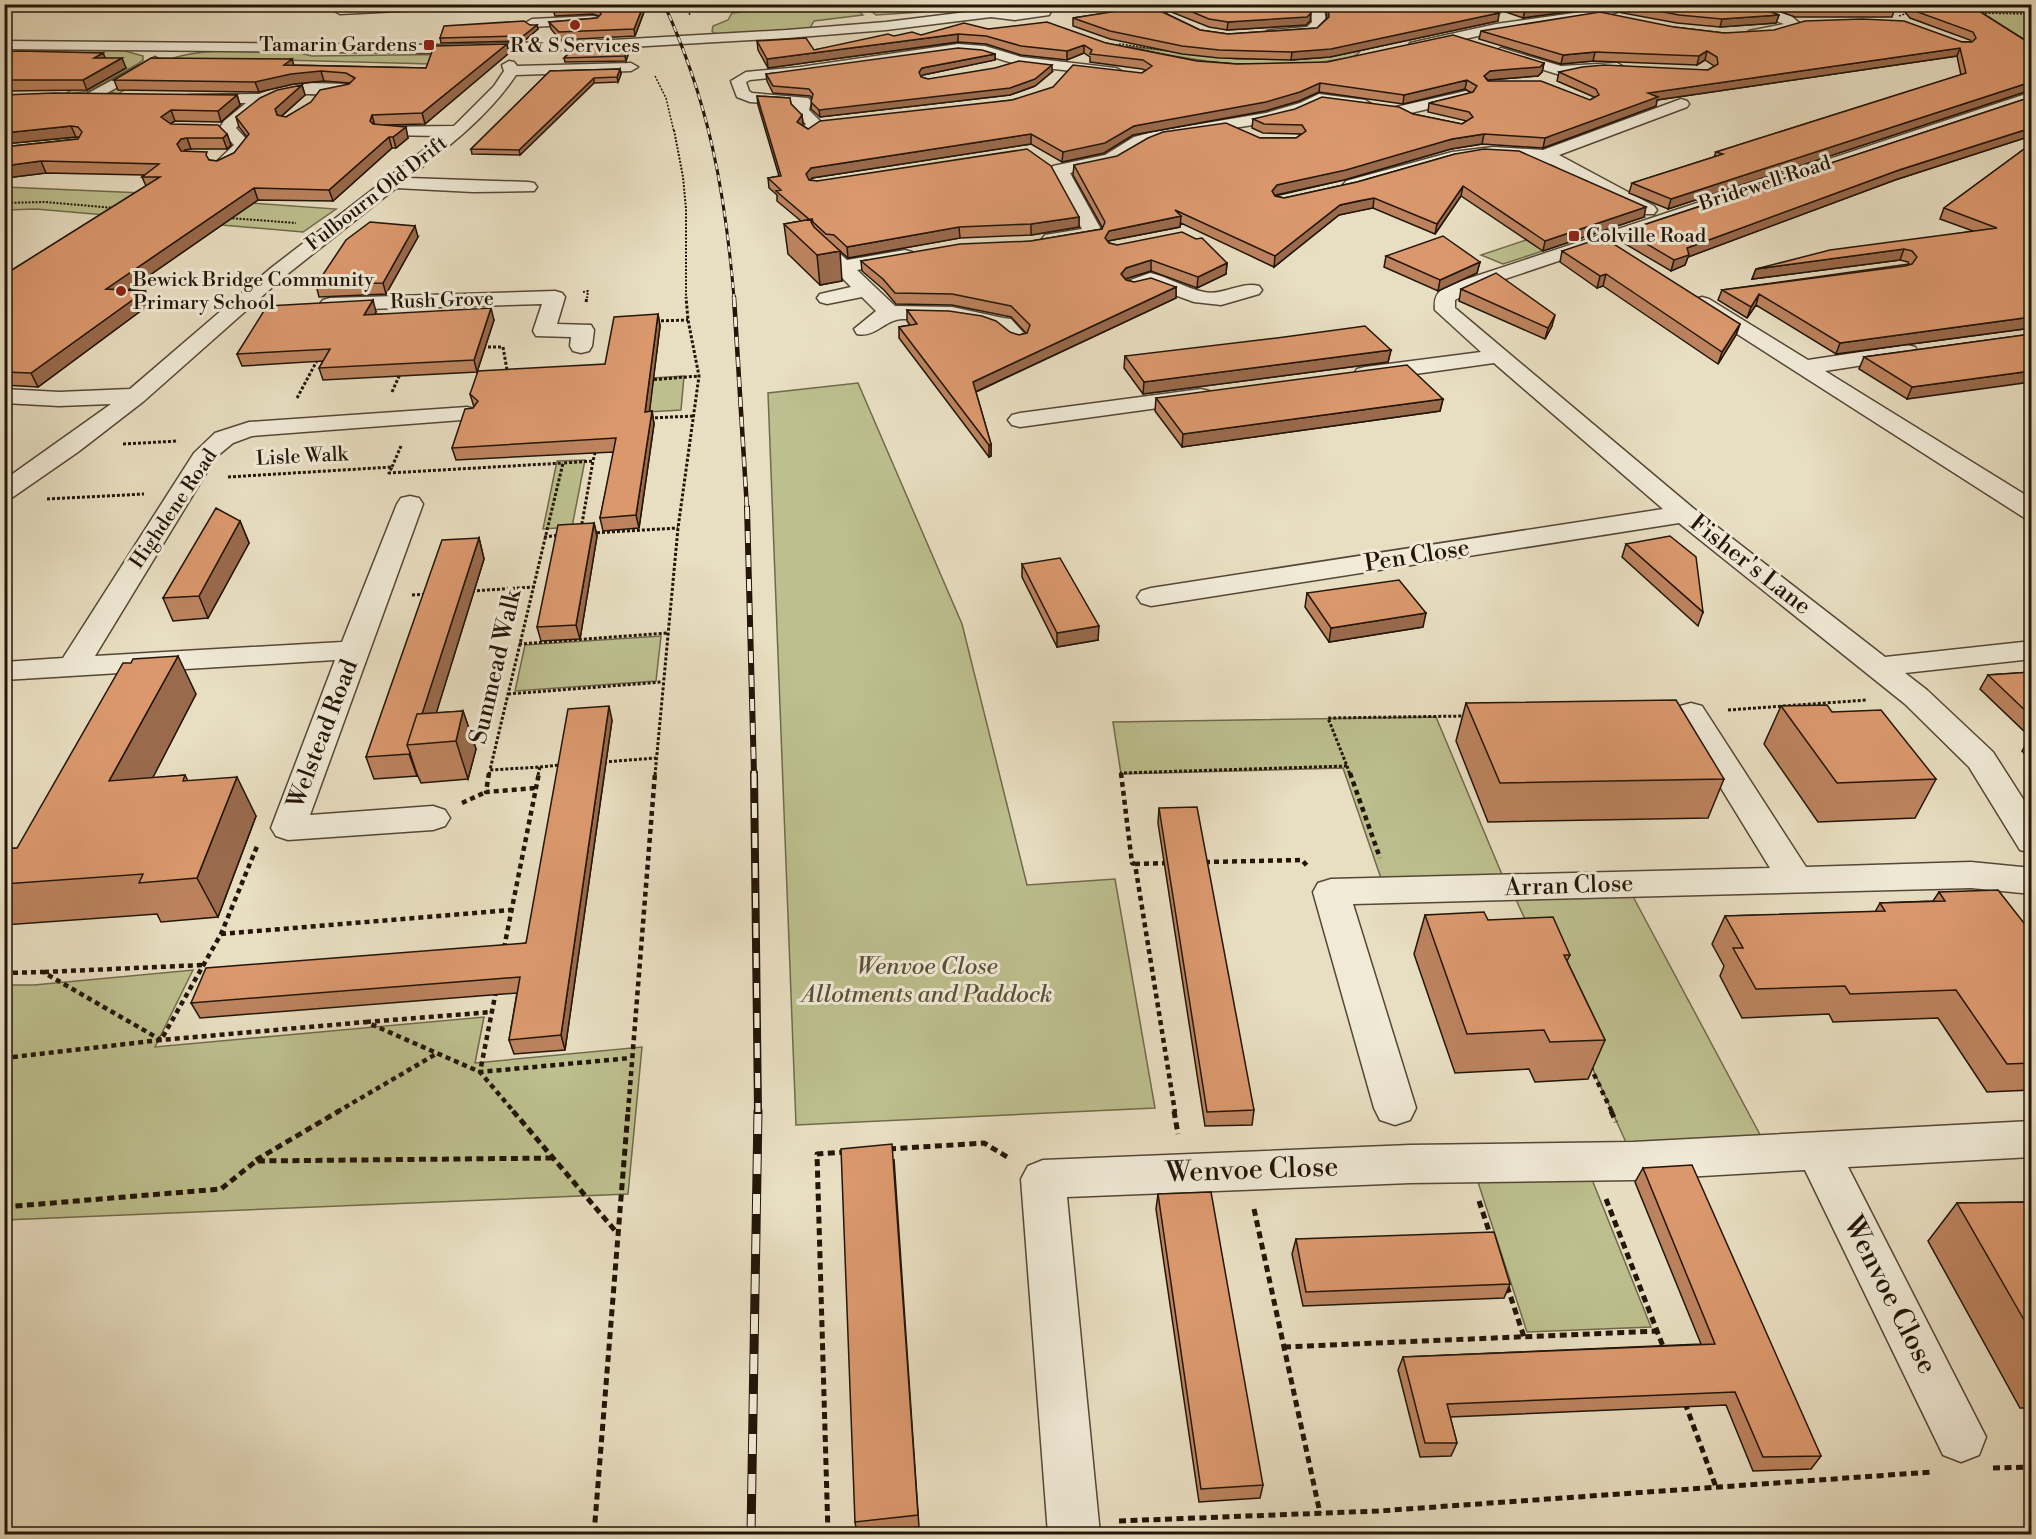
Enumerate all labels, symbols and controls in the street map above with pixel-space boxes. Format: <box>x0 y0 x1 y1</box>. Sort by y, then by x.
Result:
marker: R & S Services <box>568 18 582 32</box>
place label: Tamarin Gardens <box>259 33 417 58</box>
place label: R & S Services <box>510 34 640 59</box>
marker: Tamarin Gardens <box>422 38 436 52</box>
street label: Fulbourn Old Drift <box>301 131 453 257</box>
street label: Bridewell Road <box>1695 151 1835 217</box>
place label: Colville Road <box>1586 224 1707 249</box>
marker: Colville Road <box>1567 229 1581 243</box>
place label: Bewick Bridge Community Primary School <box>132 268 374 316</box>
marker: Bewick Bridge Community Primary School <box>114 284 128 298</box>
street label: Rush Grove <box>390 287 494 315</box>
street label: Lisle Walk <box>255 442 350 472</box>
street label: Highdene Road <box>125 444 224 574</box>
street label: Fisher's Lane <box>1683 508 1817 622</box>
street label: Pen Close <box>1362 533 1472 579</box>
street label: Sunmead Walk <box>464 585 529 747</box>
street label: Welstead Road <box>281 655 365 814</box>
street label: Arran Close <box>1503 869 1634 903</box>
park label: Wenvoe Close Allotments and Paddock <box>799 952 1052 1010</box>
street label: Wenvoe Close <box>1164 1149 1339 1191</box>
street label: Wenvoe Close <box>1835 1209 1945 1380</box>

